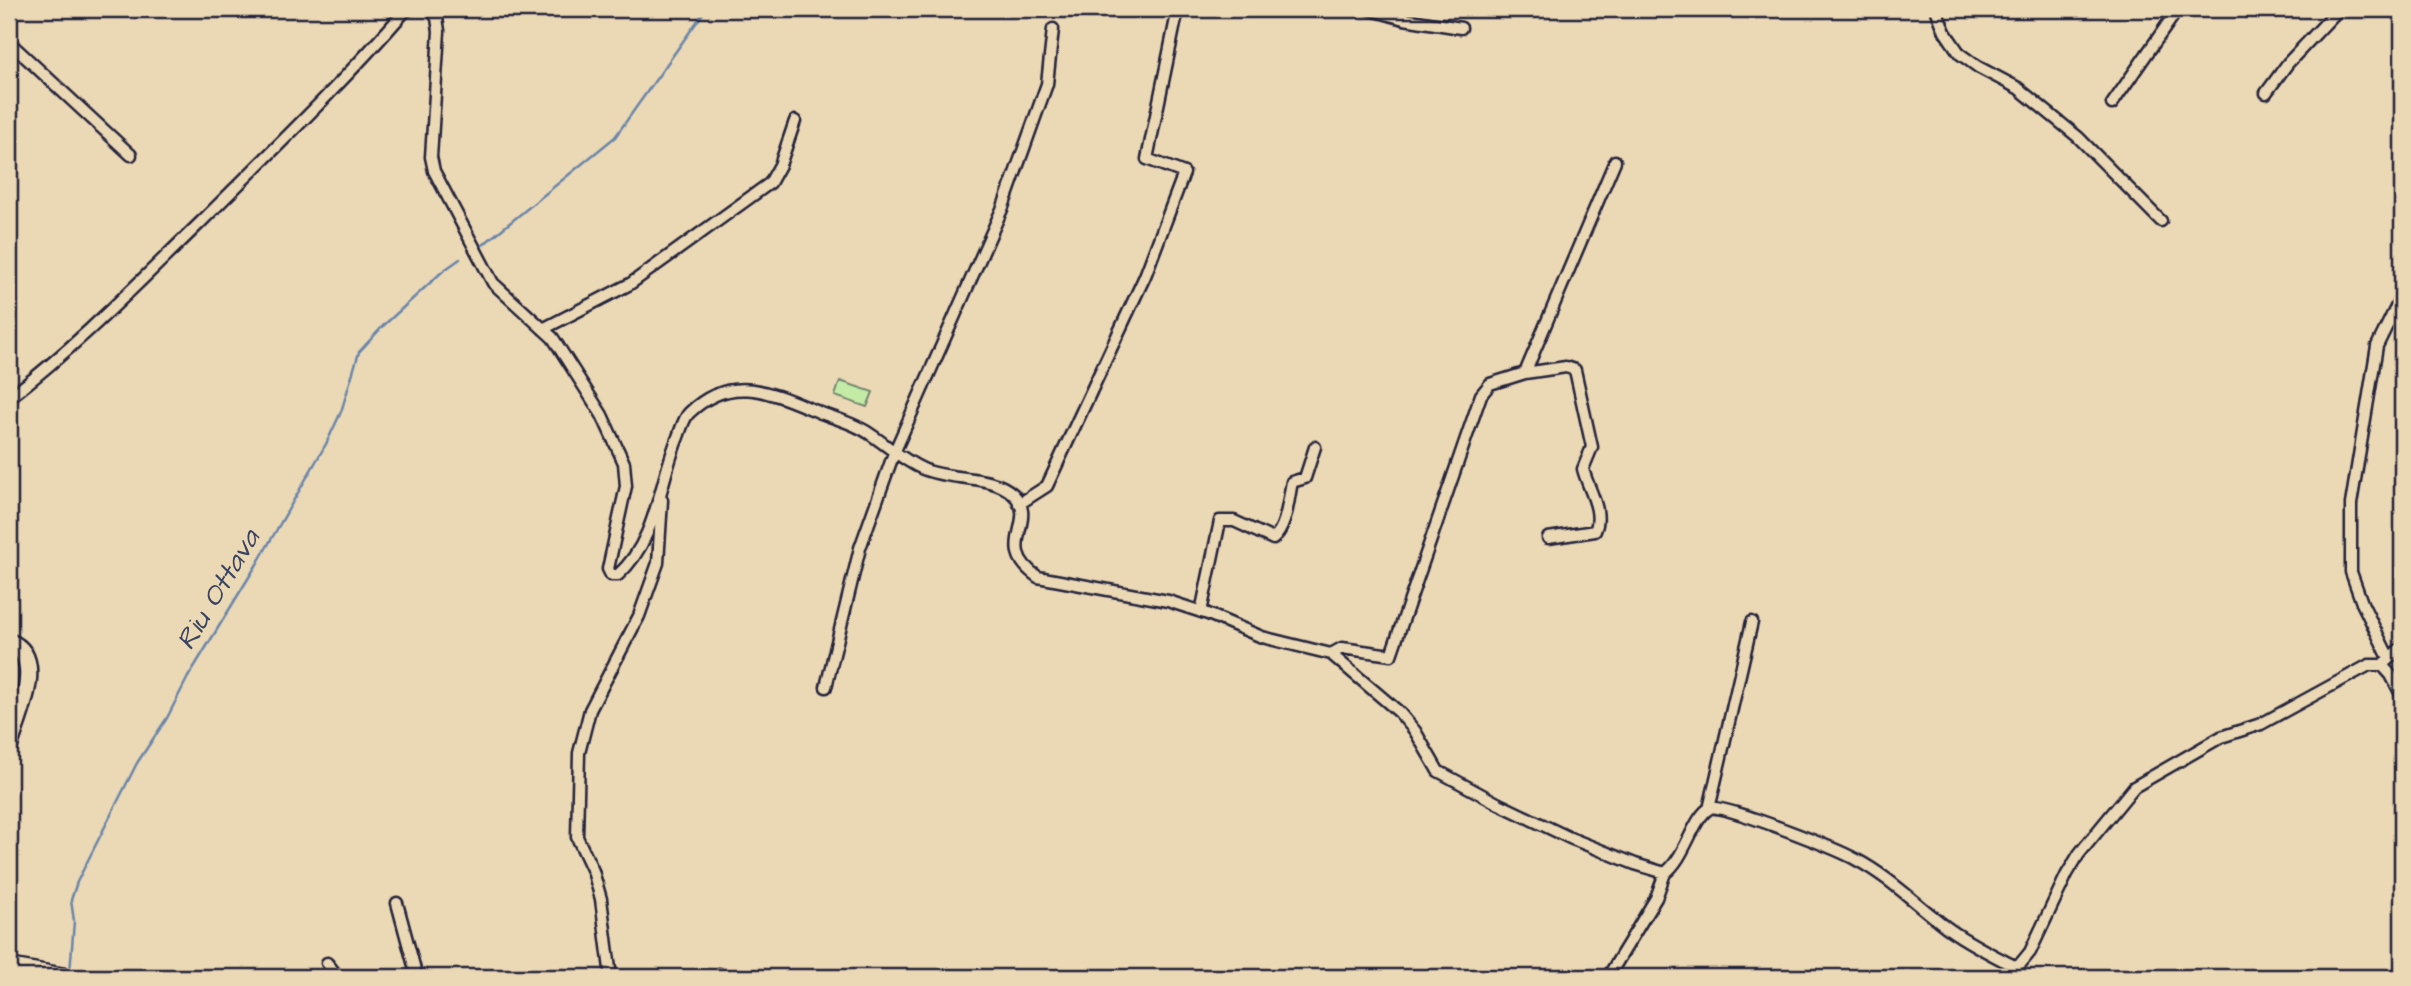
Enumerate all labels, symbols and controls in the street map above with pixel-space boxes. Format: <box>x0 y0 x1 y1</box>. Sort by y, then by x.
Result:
water label: Riu Ottava <box>167 521 270 657</box>

